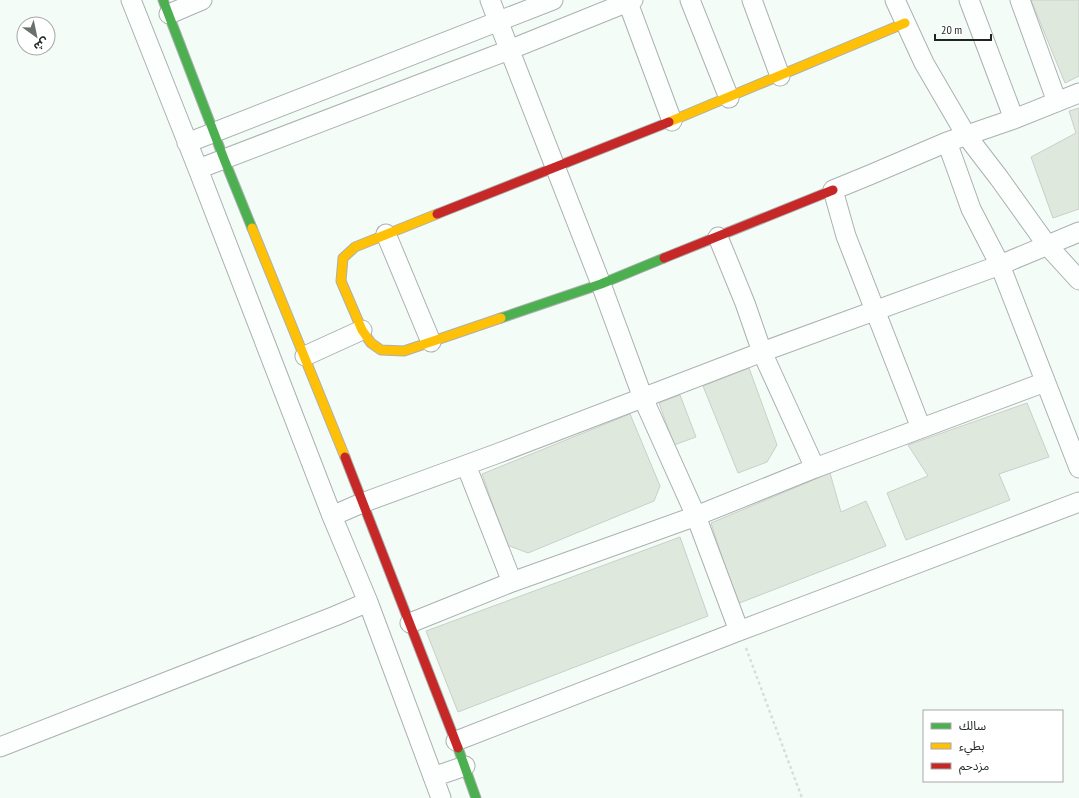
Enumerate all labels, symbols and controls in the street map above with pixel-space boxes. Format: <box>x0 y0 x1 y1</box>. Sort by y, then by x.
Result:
north arrow <box>16 16 56 56</box>
scale bar <box>935 16 991 42</box>
text: 20 m <box>941 22 962 37</box>
text: ش <box>31 34 52 54</box>
legend <box>923 710 1063 782</box>
text: سالك <box>959 718 986 733</box>
text: بطيء <box>959 738 985 756</box>
text: مزدحم <box>959 758 989 775</box>

